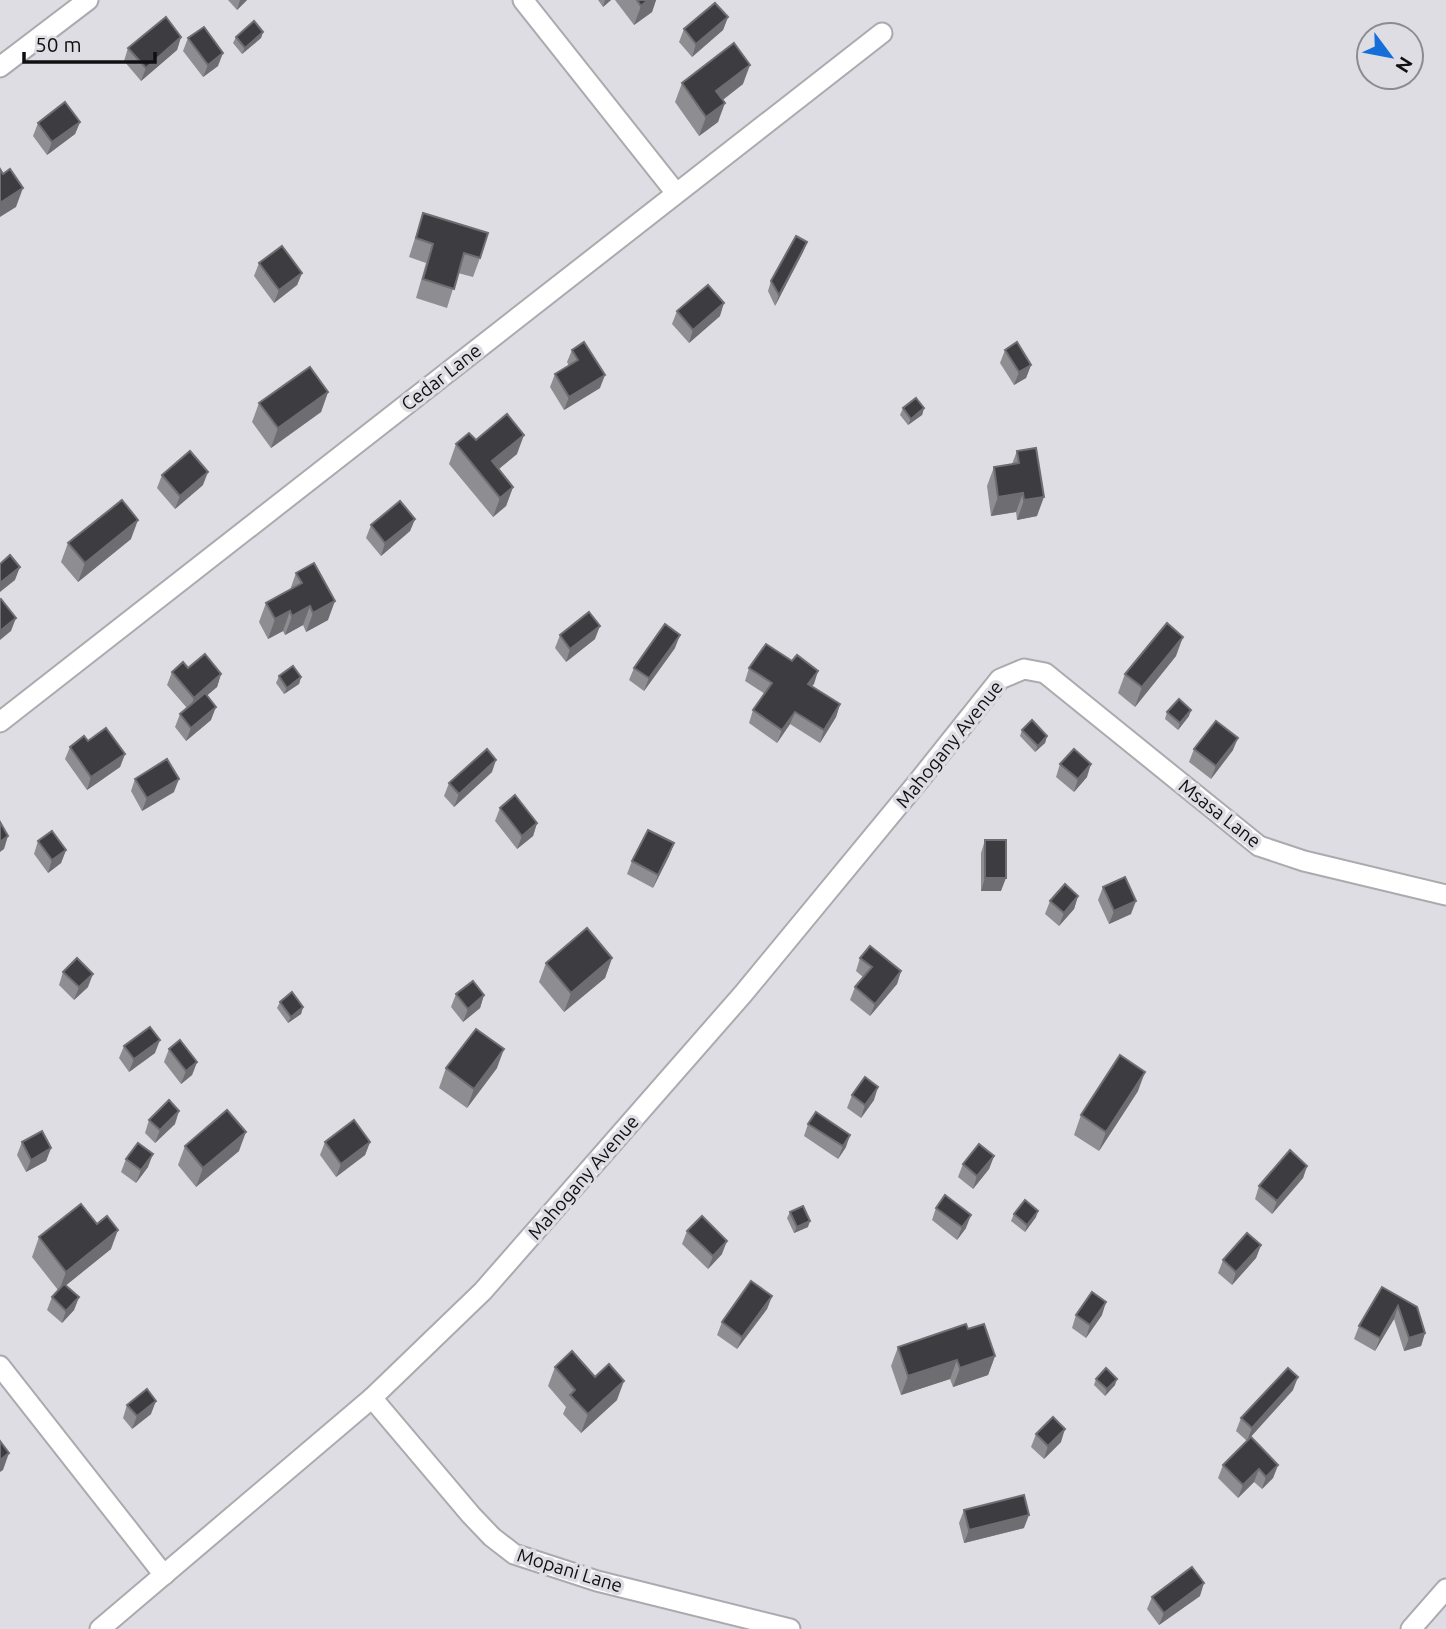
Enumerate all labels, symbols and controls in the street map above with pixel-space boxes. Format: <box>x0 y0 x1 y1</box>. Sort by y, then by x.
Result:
scale bar <box>24 21 156 65</box>
north arrow <box>1355 21 1425 91</box>
text: 50 m <box>35 32 82 56</box>
text: N <box>1391 53 1418 77</box>
street label: Cedar Lane <box>397 339 485 415</box>
street label: Mahogany Avenue <box>891 676 1007 812</box>
street label: Msasa Lane <box>1175 774 1265 852</box>
street label: Mahogany Avenue <box>523 1110 643 1244</box>
street label: Mopani Lane <box>515 1544 625 1596</box>

